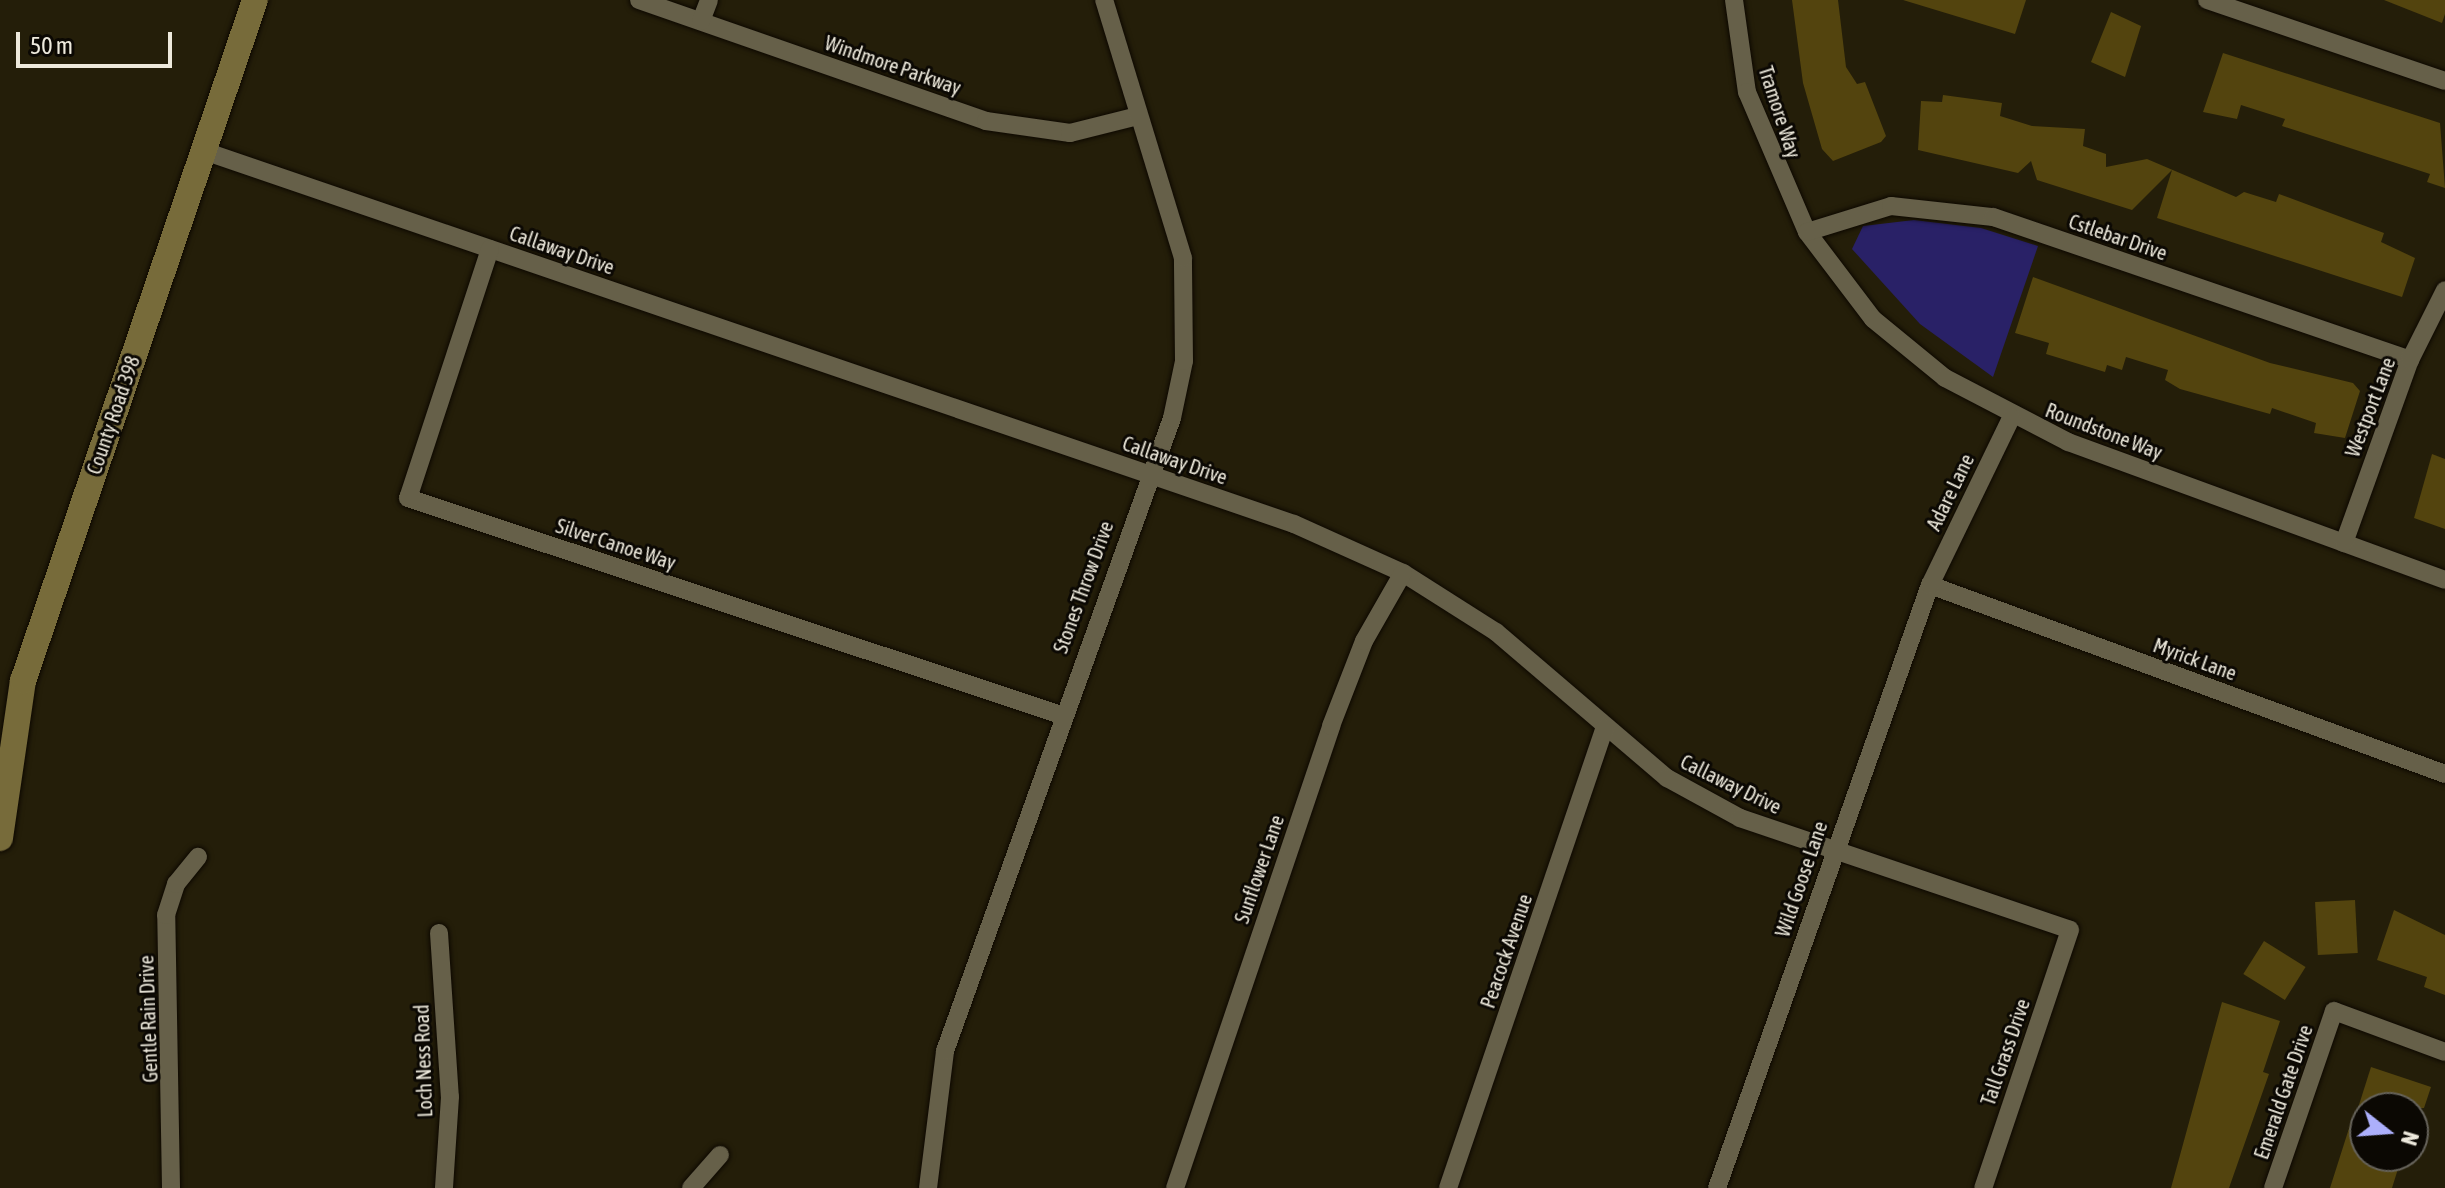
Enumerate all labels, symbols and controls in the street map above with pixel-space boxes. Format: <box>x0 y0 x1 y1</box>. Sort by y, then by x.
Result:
scale bar <box>20 16 176 66</box>
street label: Windmore Parkway <box>822 30 964 100</box>
text: 50 m <box>30 32 73 59</box>
street label: Tramore Way <box>1754 63 1806 161</box>
street label: Cstlebar Drive <box>2066 209 2170 265</box>
street label: Callaway Drive <box>507 221 617 279</box>
street label: County Road 398 <box>82 353 144 477</box>
street label: Westport Lane <box>2340 354 2400 460</box>
street label: Roundstone Way <box>2042 398 2166 464</box>
street label: Callaway Drive <box>1120 431 1230 489</box>
street label: Adare Lane <box>1921 450 1979 534</box>
street label: Silver Canoe Way <box>553 513 679 575</box>
street label: Stones Throw Drive <box>1048 518 1118 656</box>
street label: Myrick Lane <box>2150 633 2240 685</box>
street label: Callaway Drive <box>1677 749 1785 819</box>
street label: Sunflower Lane <box>1229 812 1289 926</box>
street label: Wild Goose Lane <box>1770 818 1832 940</box>
street label: Peacock Avenue <box>1475 891 1537 1011</box>
street label: Gentle Rain Drive <box>134 955 162 1083</box>
street label: Tall Grass Drive <box>1976 996 2034 1108</box>
street label: Loch Ness Road <box>409 1004 437 1118</box>
street label: Emerald Gate Drive <box>2249 1022 2317 1162</box>
north arrow <box>2349 1092 2429 1172</box>
text: N <box>2396 1128 2424 1148</box>

